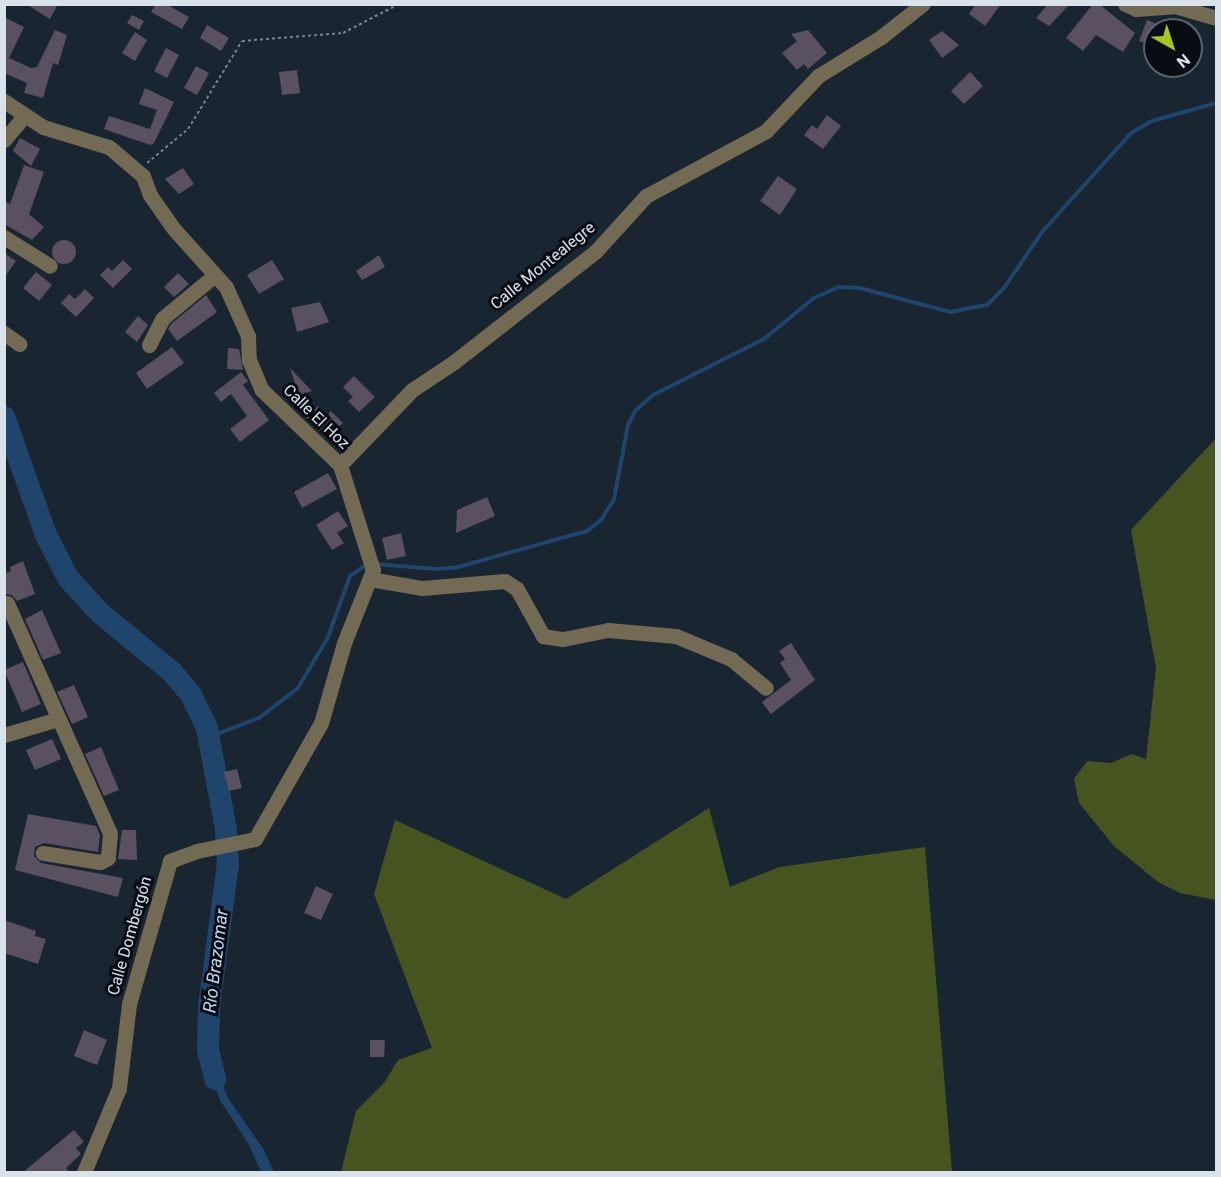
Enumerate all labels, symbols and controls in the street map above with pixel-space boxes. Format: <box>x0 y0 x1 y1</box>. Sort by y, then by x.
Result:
north arrow <box>1143 18 1203 78</box>
text: N <box>1173 50 1194 72</box>
street label: Calle Montealegre <box>487 218 599 314</box>
street label: Calle El Hoz <box>279 381 353 453</box>
street label: Calle Dombergón <box>104 874 156 998</box>
water label: Río Brazomar <box>199 908 233 1014</box>

